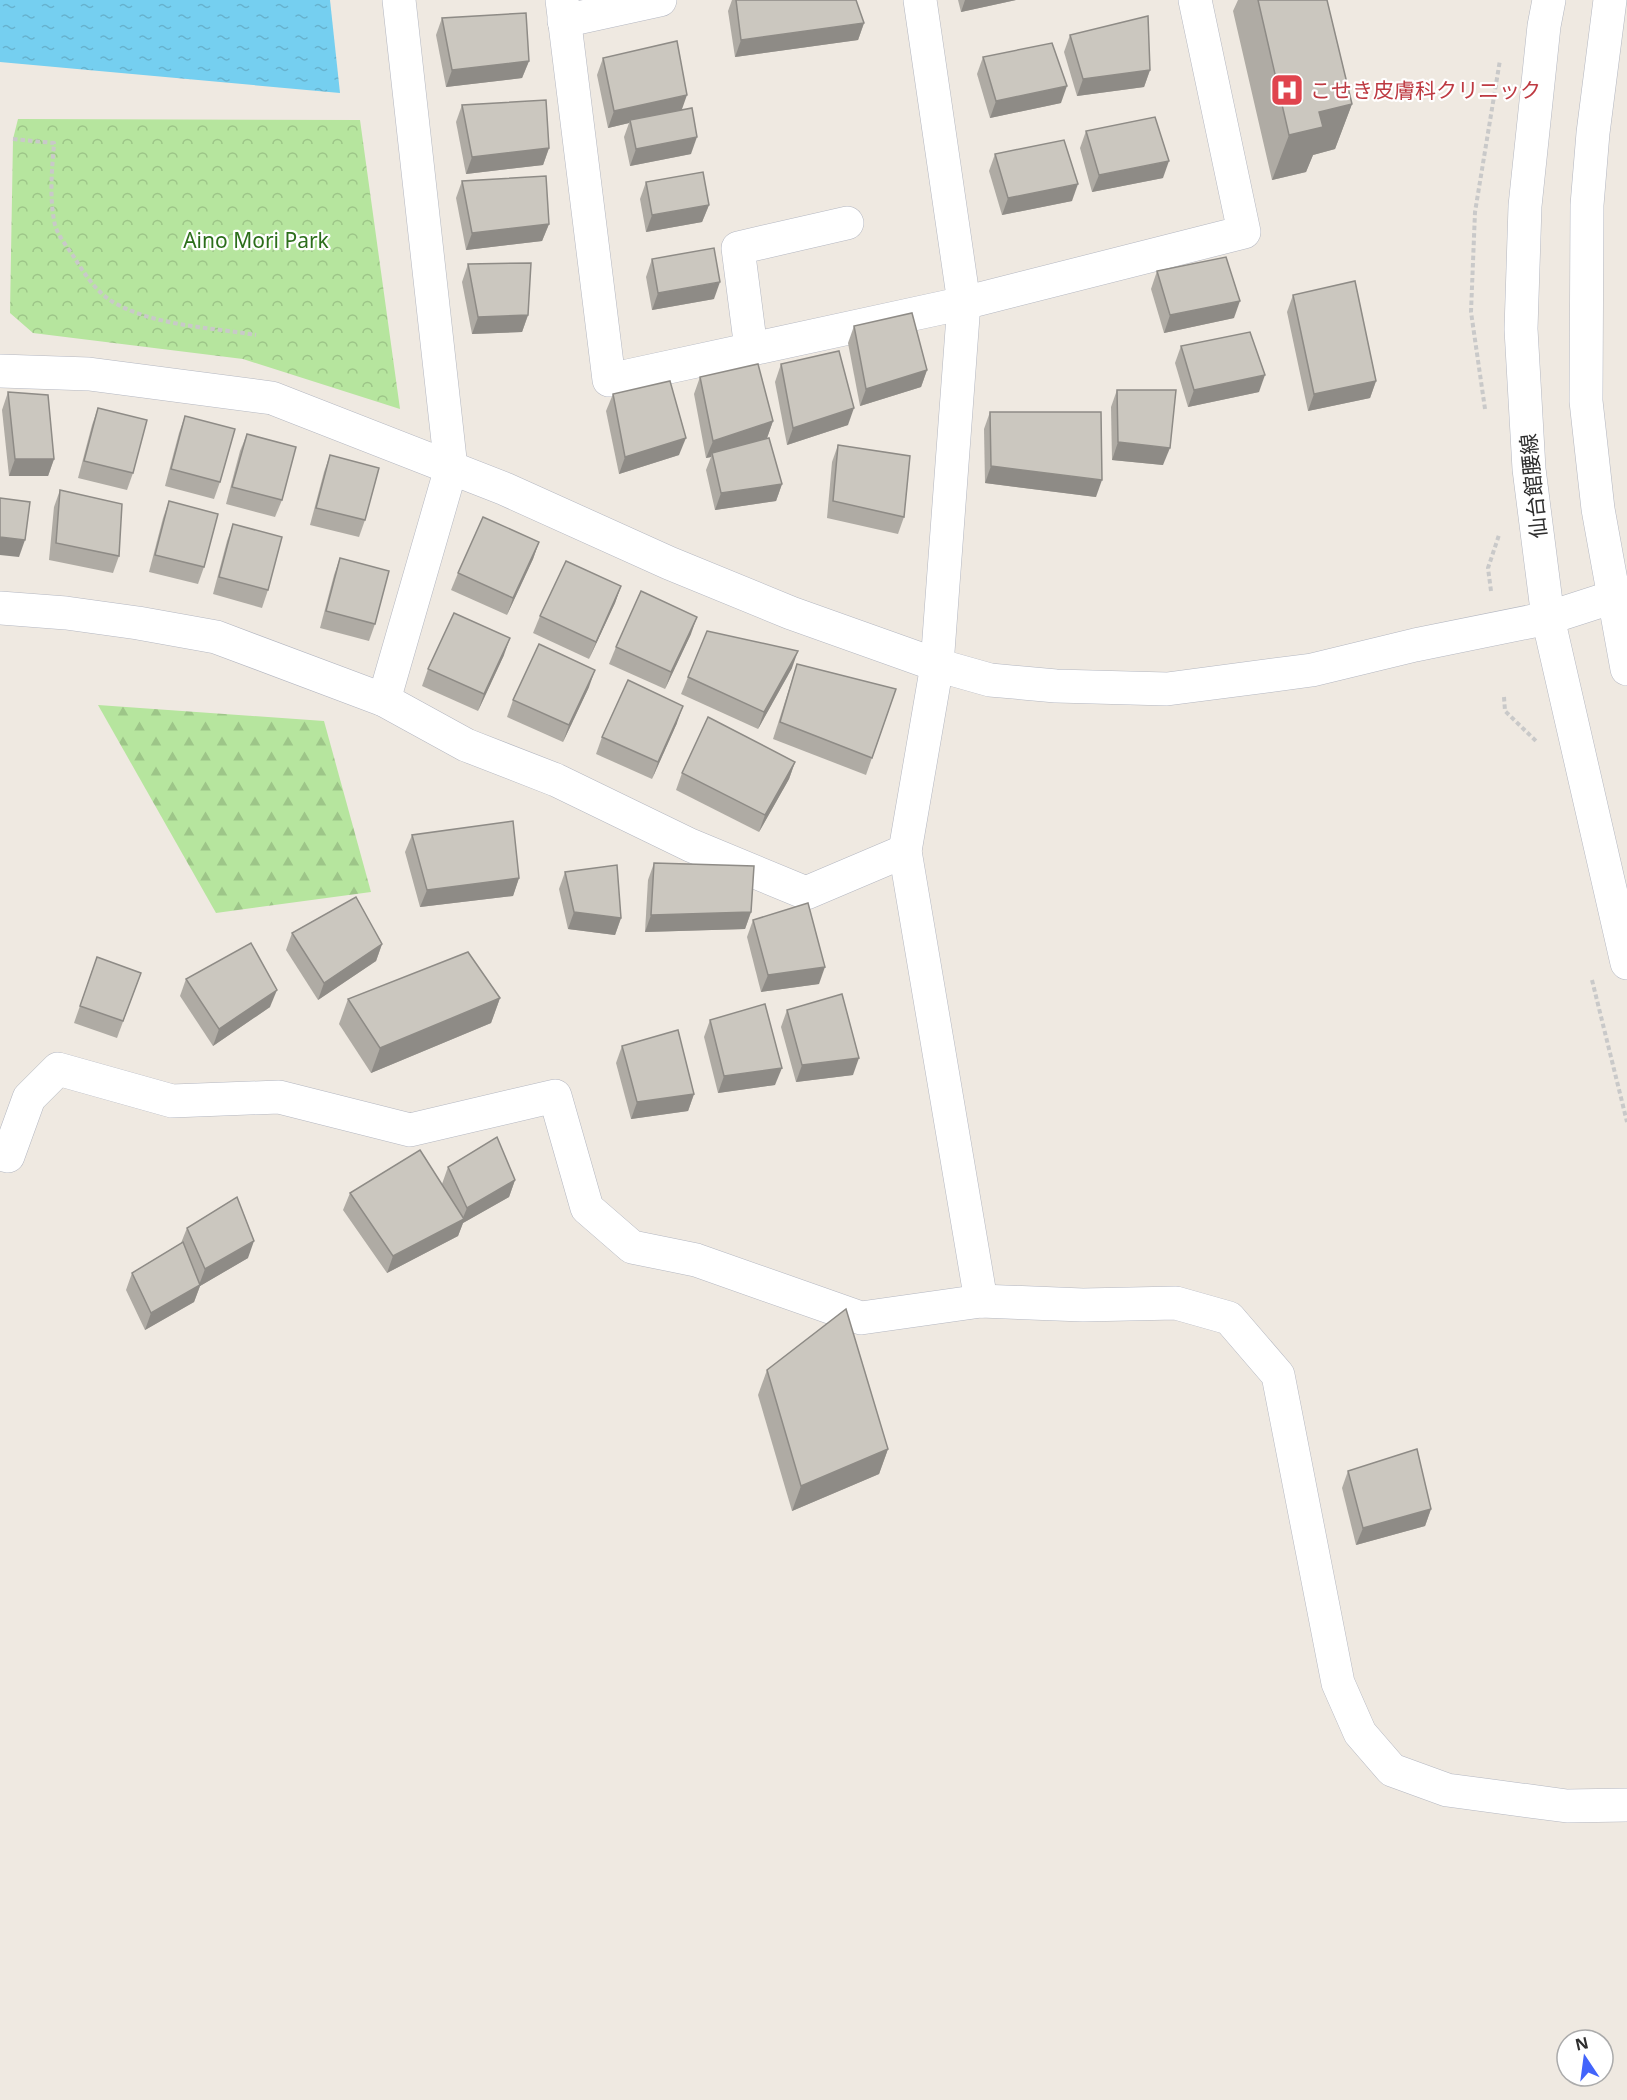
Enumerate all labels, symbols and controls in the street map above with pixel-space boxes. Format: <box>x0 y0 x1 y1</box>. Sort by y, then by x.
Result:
hospital icon: こせき皮膚科クリニック <box>1269 72 1305 108</box>
place label: こせき皮膚科クリニック <box>1310 76 1541 104</box>
park label: Aino Mori Park <box>183 226 330 254</box>
street label: 仙台館腰線 <box>1514 432 1552 540</box>
north arrow <box>1555 2028 1615 2088</box>
text: N <box>1573 2031 1590 2056</box>

